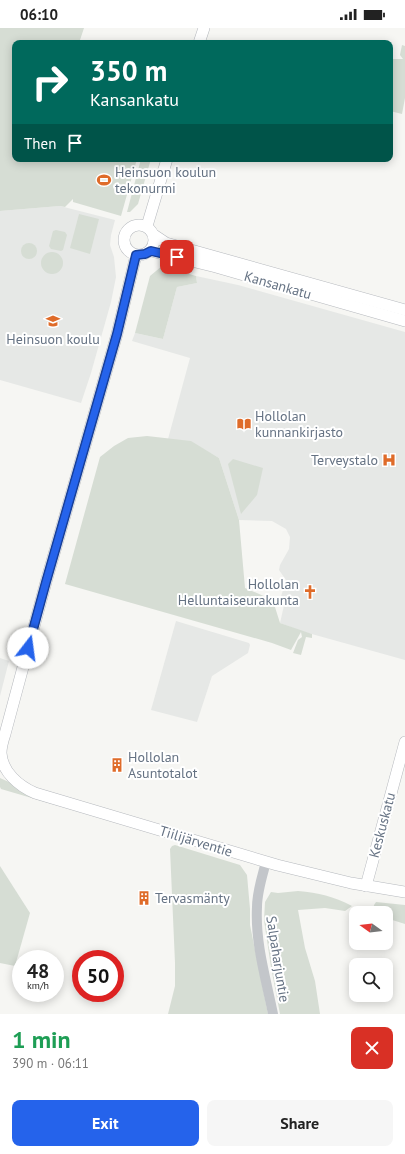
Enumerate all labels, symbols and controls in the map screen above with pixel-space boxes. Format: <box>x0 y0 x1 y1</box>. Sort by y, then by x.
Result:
text: 06:10 <box>20 5 58 24</box>
text: 350 m <box>90 52 167 89</box>
icon: right <box>24 56 76 108</box>
text: Kansankatu <box>90 88 179 111</box>
icon: arrive <box>64 132 86 154</box>
text: Then <box>24 134 56 153</box>
place label: Heinsuon koulun tekonurmi <box>115 163 216 197</box>
sports icon: Heinsuon koulun tekonurmi <box>96 172 112 188</box>
pin <box>160 240 194 274</box>
icon: arrive <box>166 246 188 268</box>
street label: Kansankatu <box>242 267 314 303</box>
school or university icon: Heinsuon koulu <box>45 313 61 329</box>
place label: Heinsuon koulu <box>6 330 100 348</box>
place label: Hollolan kunnankirjasto <box>255 407 343 441</box>
library icon: Hollolan kunnankirjasto <box>236 416 252 432</box>
place label: Terveystalo <box>311 451 378 469</box>
hospital icon: Terveystalo <box>381 452 397 468</box>
place label: Hollolan Helluntaiseurakunta <box>178 575 299 609</box>
church icon: Hollolan Helluntaiseurakunta <box>302 584 318 600</box>
position arrow <box>7 627 49 669</box>
place label: Hollolan Asuntotalot <box>128 748 198 782</box>
building icon: Hollolan Asuntotalot <box>109 757 125 773</box>
street label: Keskuskatu <box>365 790 399 860</box>
street label: Tiilijärventie <box>157 821 235 861</box>
place label: Tervasmänty <box>155 889 230 907</box>
building icon: Tervasmänty <box>136 890 152 906</box>
north arrow <box>349 906 393 950</box>
map controls <box>349 906 393 1002</box>
street label: Salpaharjuntie <box>262 915 294 1003</box>
speed limit sign: 50 <box>72 950 124 1002</box>
text: 48 <box>27 958 49 984</box>
button: search <box>349 958 393 1002</box>
text: km/h <box>27 979 49 992</box>
text: 1 min <box>12 1024 71 1055</box>
button: close <box>351 1027 393 1069</box>
text: 390 m · 06:11 <box>12 1055 89 1072</box>
button: Exit <box>12 1100 199 1146</box>
button: Share <box>207 1100 393 1146</box>

